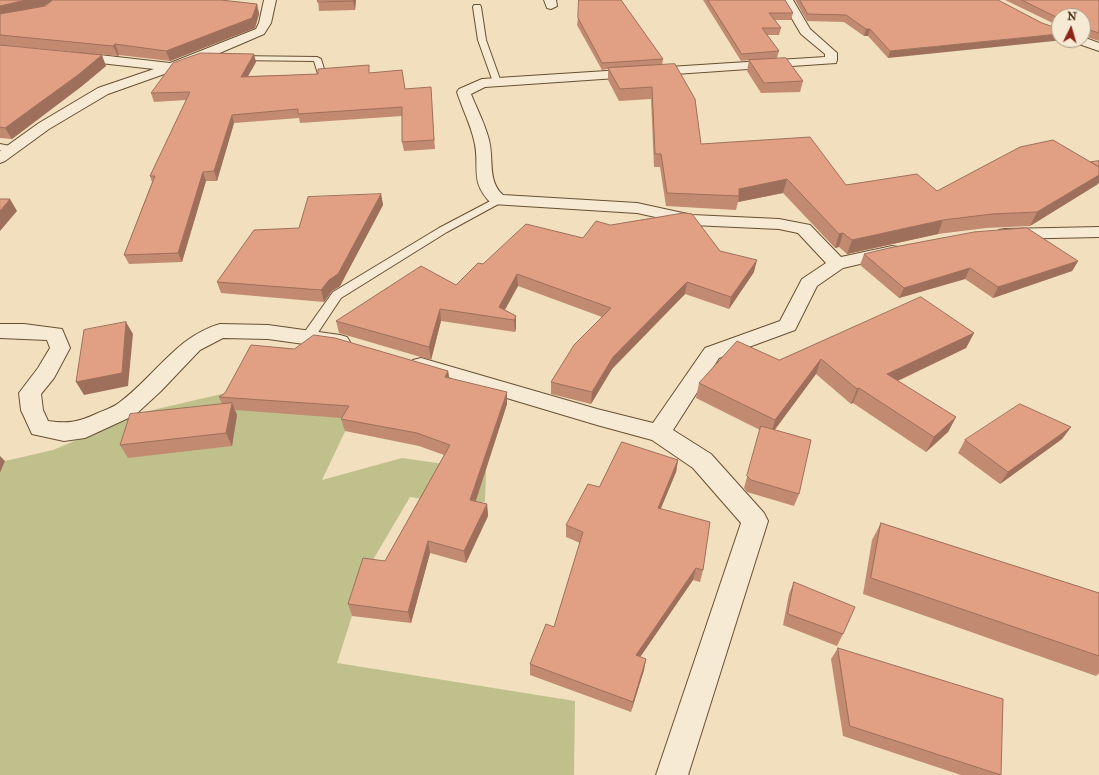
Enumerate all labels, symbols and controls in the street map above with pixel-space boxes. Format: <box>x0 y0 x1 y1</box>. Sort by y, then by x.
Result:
north arrow <box>1051 8 1091 48</box>
text: N <box>1067 10 1077 23</box>

